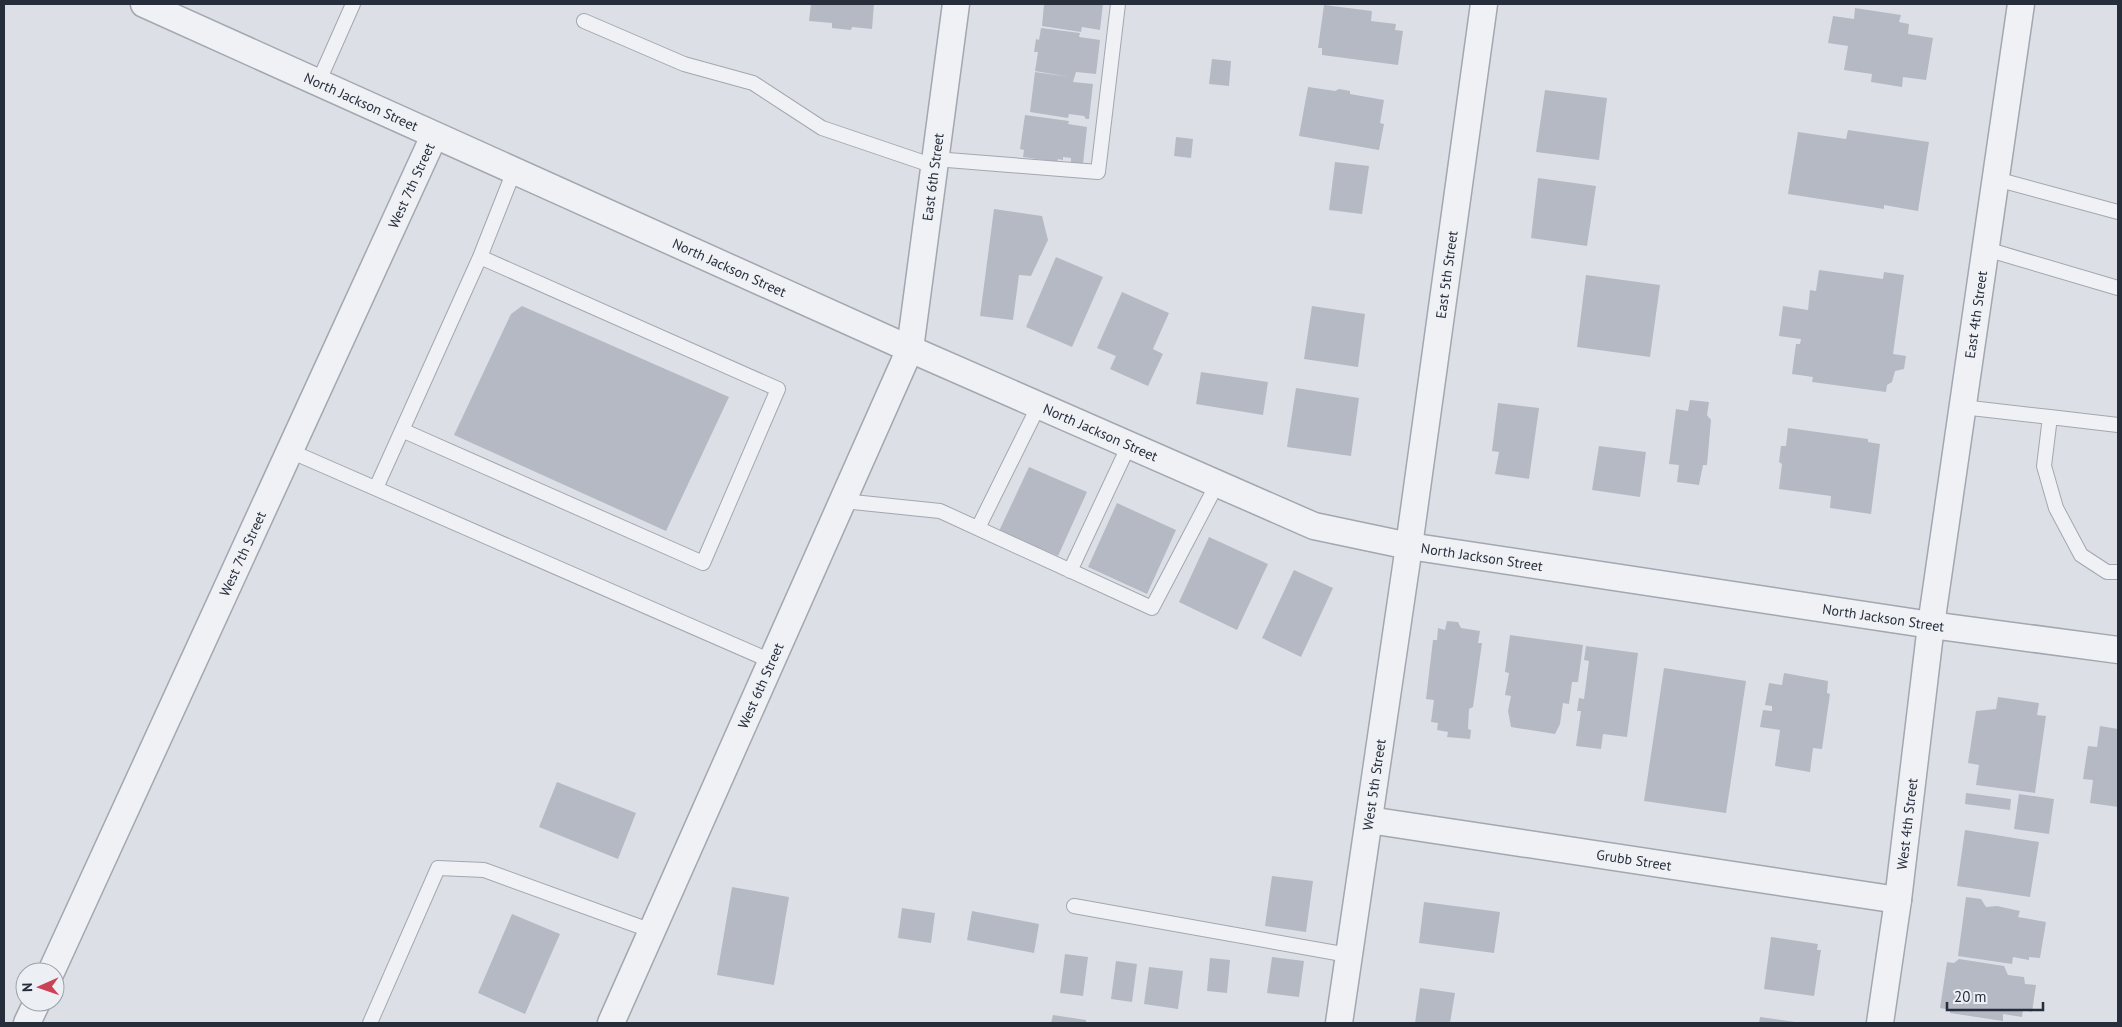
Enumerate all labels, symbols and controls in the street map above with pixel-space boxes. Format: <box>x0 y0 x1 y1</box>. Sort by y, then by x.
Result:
street label: North Jackson Street <box>301 68 421 135</box>
street label: East 6th Street <box>918 132 948 222</box>
street label: West 7th Street <box>384 140 439 231</box>
street label: East 5th Street <box>1432 229 1462 320</box>
street label: North Jackson Street <box>670 234 789 301</box>
street label: East 4th Street <box>1961 269 1991 360</box>
street label: North Jackson Street <box>1040 399 1161 465</box>
street label: West 7th Street <box>215 508 270 599</box>
street label: North Jackson Street <box>1420 539 1544 575</box>
street label: North Jackson Street <box>1821 600 1946 636</box>
street label: West 6th Street <box>734 640 788 731</box>
street label: West 5th Street <box>1358 737 1390 831</box>
street label: West 4th Street <box>1893 777 1922 871</box>
street label: Grubb Street <box>1595 846 1673 875</box>
north arrow <box>15 962 65 1012</box>
scale bar <box>1947 980 2043 1012</box>
text: N <box>18 983 36 992</box>
text: 20 m <box>1954 987 1987 1006</box>

